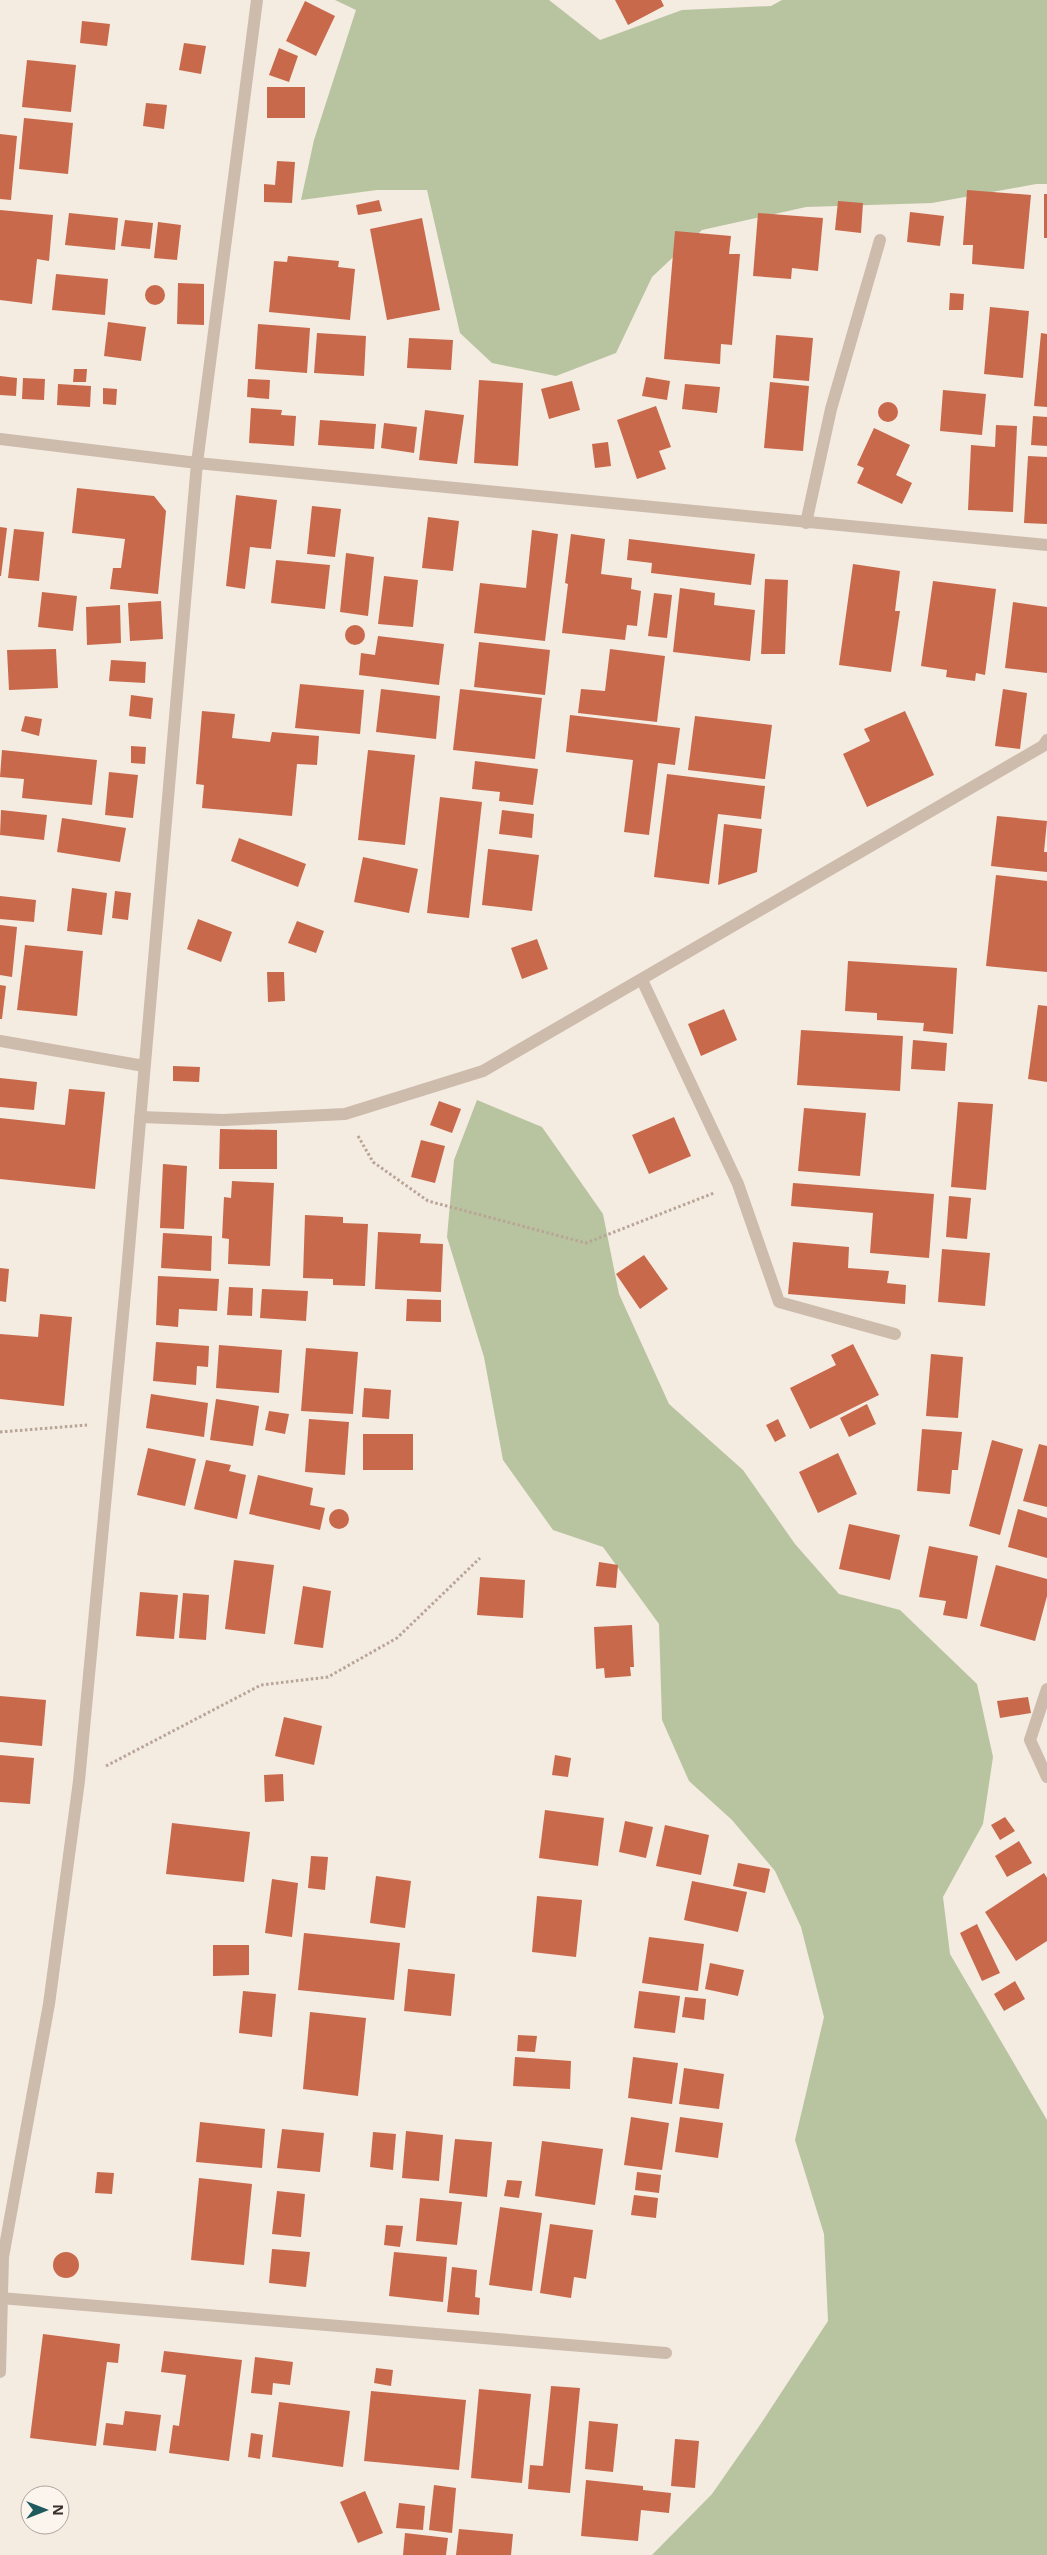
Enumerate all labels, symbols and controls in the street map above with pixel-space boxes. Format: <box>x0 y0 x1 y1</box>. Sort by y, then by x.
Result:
north arrow <box>20 2485 70 2535</box>
text: N <box>49 2504 68 2516</box>

